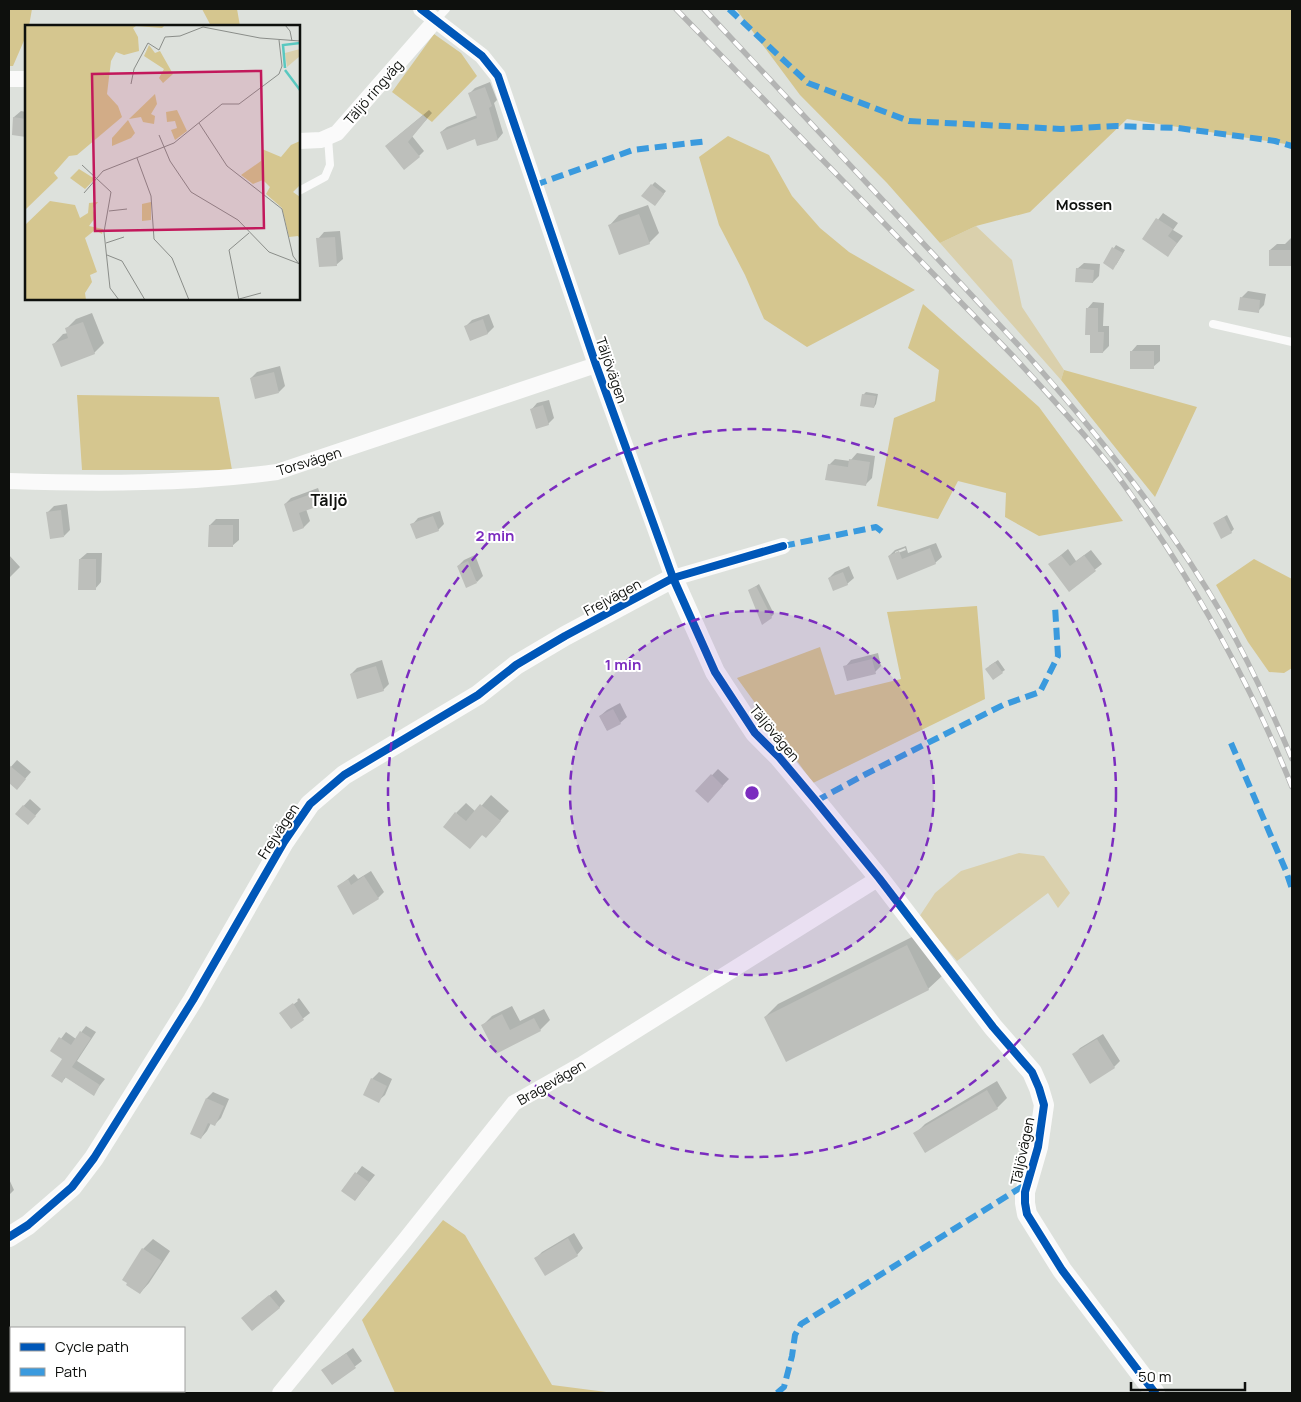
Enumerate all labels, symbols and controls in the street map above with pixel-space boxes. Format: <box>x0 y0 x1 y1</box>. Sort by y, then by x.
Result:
inset map <box>25 25 300 300</box>
street label: Täljö ringväg <box>339 55 407 129</box>
district label: Mossen <box>1056 194 1112 215</box>
street label: Täljövägen <box>592 334 632 406</box>
street label: Torsvägen <box>274 442 344 480</box>
district label: Täljö <box>311 489 348 511</box>
text: 2 min <box>475 525 515 546</box>
street label: Frejvägen <box>580 574 644 620</box>
text: 1 min <box>605 654 641 675</box>
street label: Täljövägen <box>746 700 804 766</box>
centre of rings <box>743 784 761 802</box>
street label: Frejvägen <box>253 800 303 862</box>
street label: Bragevägen <box>513 1055 589 1109</box>
street label: Täljövägen <box>1006 1115 1038 1187</box>
legend <box>10 1327 185 1392</box>
text: Cycle path <box>55 1336 129 1357</box>
scale bar <box>1131 1360 1245 1392</box>
text: Path <box>55 1361 87 1382</box>
text: 50 m <box>1138 1366 1172 1387</box>

